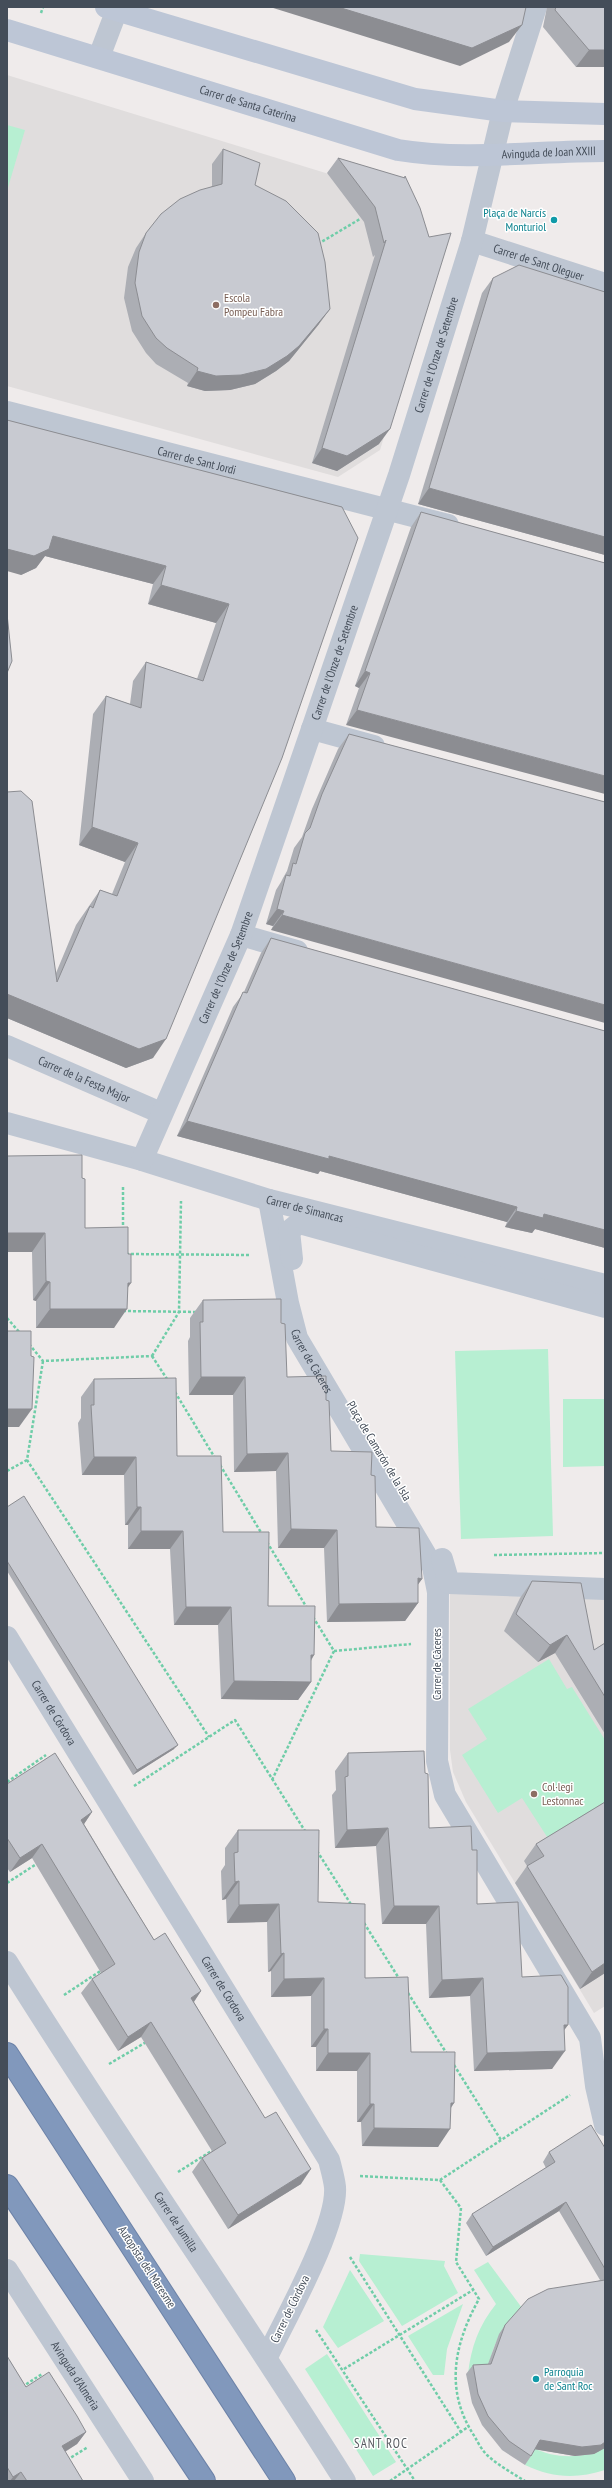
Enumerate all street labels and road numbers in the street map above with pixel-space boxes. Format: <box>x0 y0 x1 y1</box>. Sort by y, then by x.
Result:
street label: Carrer de Santa Caterina <box>198 82 298 125</box>
street label: Avinguda de Joan XXIII <box>501 143 596 162</box>
street label: Carrer de Sant Oleguer <box>492 240 587 284</box>
street label: Carrer de l'Onze de Setembre <box>411 295 461 415</box>
street label: Carrer de Sant Jordi <box>156 443 238 477</box>
street label: Carrer de l'Onze de Setembre <box>308 603 361 722</box>
street label: Carrer de l'Onze de Setembre <box>195 909 256 1026</box>
street label: Carrer de la Festa Major <box>36 1052 133 1106</box>
street label: Carrer de Simancas <box>264 1192 345 1226</box>
street label: Carrer de Càceres <box>288 1327 336 1396</box>
street label: Plaça de Camarón de la Isla <box>344 1398 415 1503</box>
street label: Carrer de Càceres <box>429 1628 444 1700</box>
street label: Carrer de Còrdova <box>28 1677 80 1748</box>
street label: Carrer de Còrdova <box>198 1953 250 2024</box>
street label: Carrer de Jumilla <box>151 2189 202 2255</box>
street label: Autopista del Maresme <box>115 2223 180 2311</box>
street label: Carrer de Còrdova <box>267 2272 312 2345</box>
street label: Avinguda d'Almeria <box>48 2338 103 2413</box>

